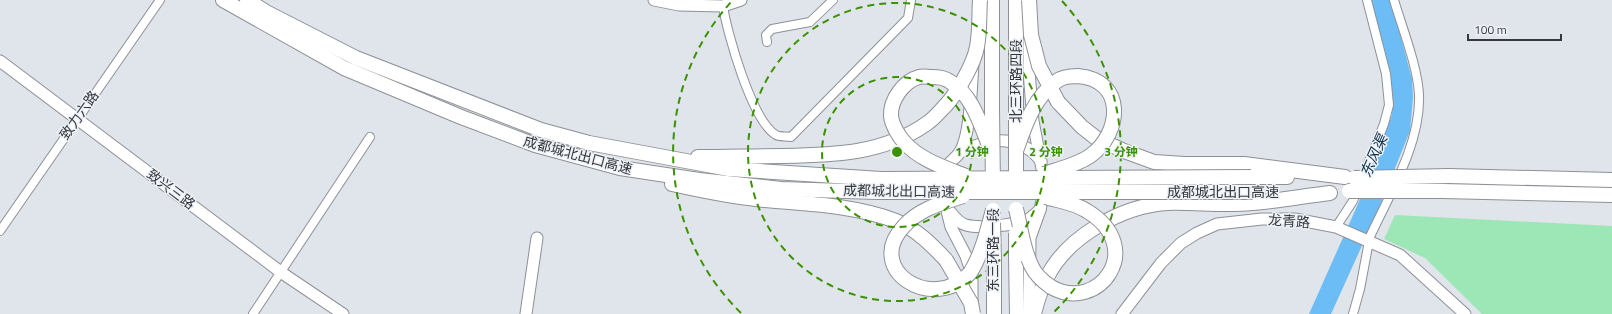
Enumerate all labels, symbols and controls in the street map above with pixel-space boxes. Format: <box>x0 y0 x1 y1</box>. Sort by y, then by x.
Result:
scale bar <box>1468 16 1561 42</box>
text: 100 m <box>1474 20 1507 39</box>
street label: 北三环路四段 <box>1005 39 1026 123</box>
street label: 致力六路 <box>54 86 103 144</box>
water label: 东风渠 <box>1354 129 1394 181</box>
street label: 成都城北出口高速 <box>521 130 635 179</box>
text: 1 分钟 <box>955 142 989 161</box>
text: 2 分钟 <box>1029 142 1063 161</box>
text: 3 分钟 <box>1104 142 1138 161</box>
centre of rings <box>890 145 904 159</box>
street label: 致兴三路 <box>143 163 200 214</box>
street label: 成都城北出口高速 <box>843 179 955 202</box>
street label: 成都城北出口高速 <box>1167 181 1279 202</box>
street label: 东三环路一段 <box>982 208 1003 292</box>
street label: 龙青路 <box>1267 209 1311 232</box>

